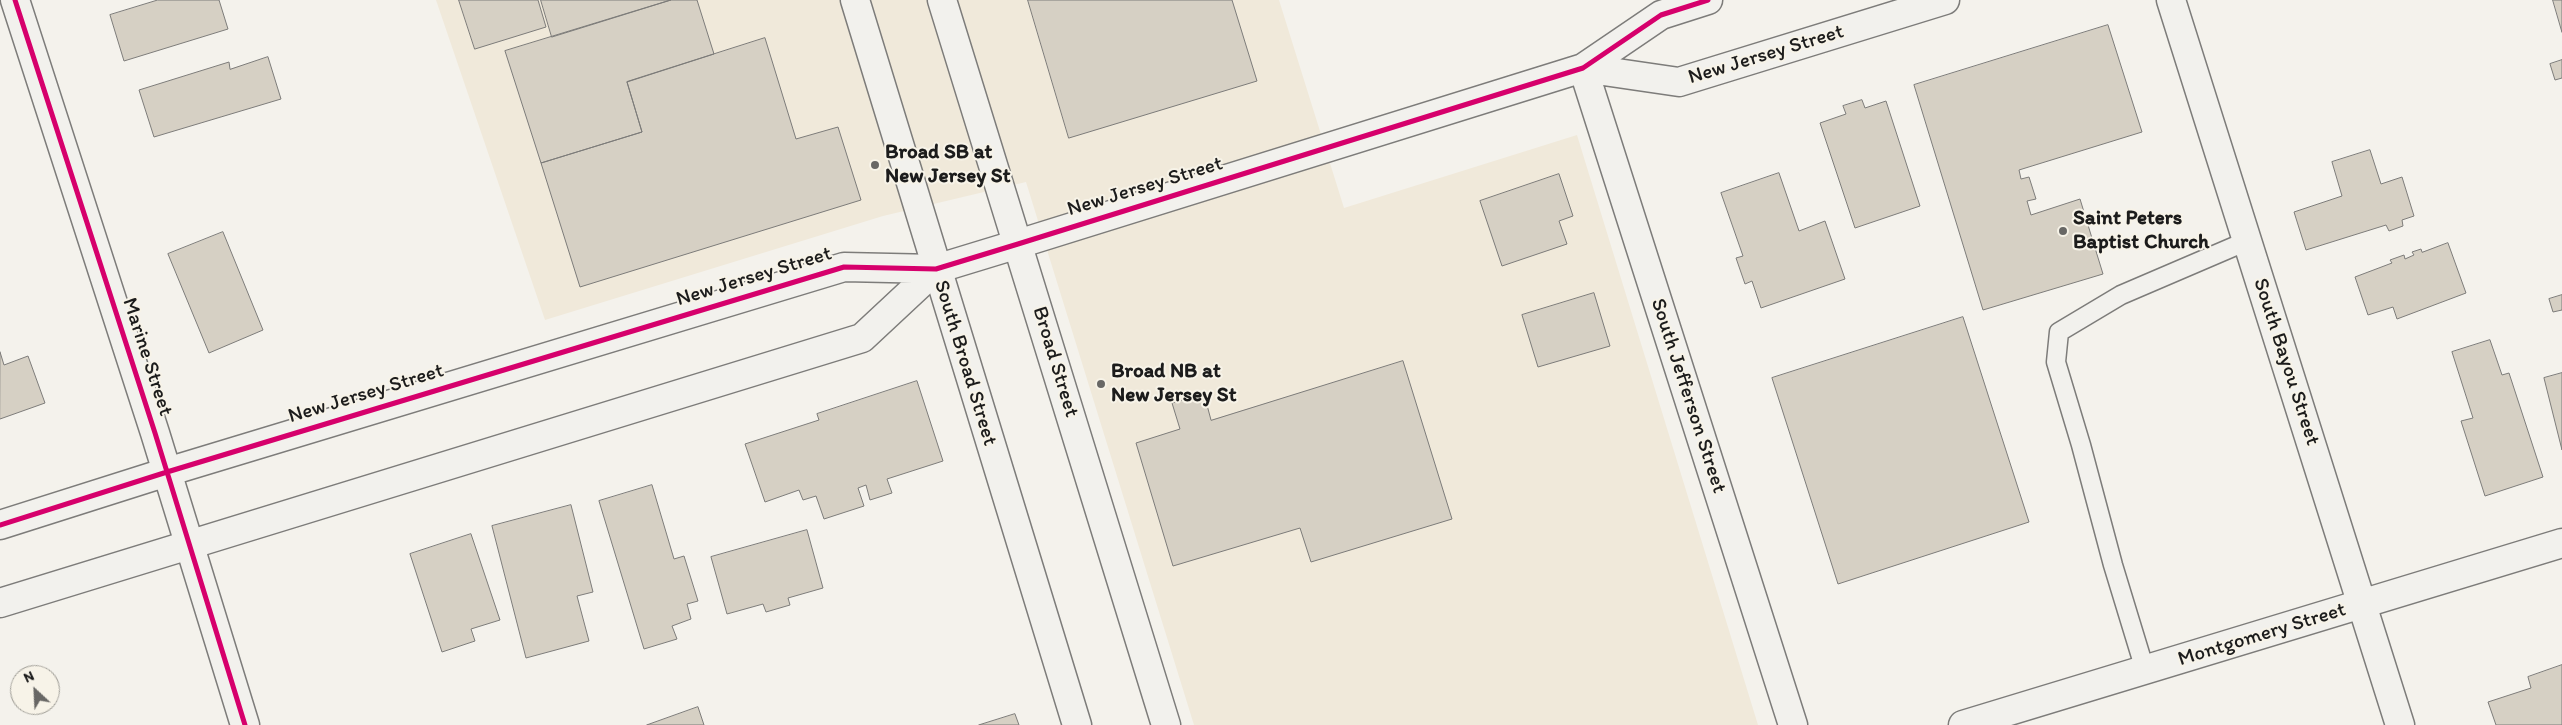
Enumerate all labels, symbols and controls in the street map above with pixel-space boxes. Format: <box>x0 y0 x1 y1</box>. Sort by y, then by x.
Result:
street label: New Jersey Street <box>1685 19 1847 91</box>
place label: Broad SB at New Jersey St <box>885 140 1011 190</box>
street label: New Jersey Street <box>1064 151 1226 223</box>
marker: Broad SB at New Jersey St <box>869 159 881 171</box>
place label: Saint Peters Baptist Church <box>2073 206 2209 256</box>
marker: Saint Peters Baptist Church <box>2057 225 2069 237</box>
street label: New Jersey Street <box>673 241 835 313</box>
street label: South Bayou Street <box>2247 275 2325 449</box>
street label: South Broad Street <box>928 277 1002 449</box>
street label: Marine Street <box>116 295 178 419</box>
street label: South Jefferson Street <box>1645 295 1731 497</box>
street label: Broad Street <box>1026 304 1084 420</box>
street label: New Jersey Street <box>285 358 447 430</box>
place label: Broad NB at New Jersey St <box>1111 359 1237 409</box>
marker: Broad NB at New Jersey St <box>1095 378 1107 390</box>
street label: Montgomery Street <box>2175 597 2349 673</box>
north arrow <box>10 665 60 715</box>
text: N <box>21 667 37 687</box>

